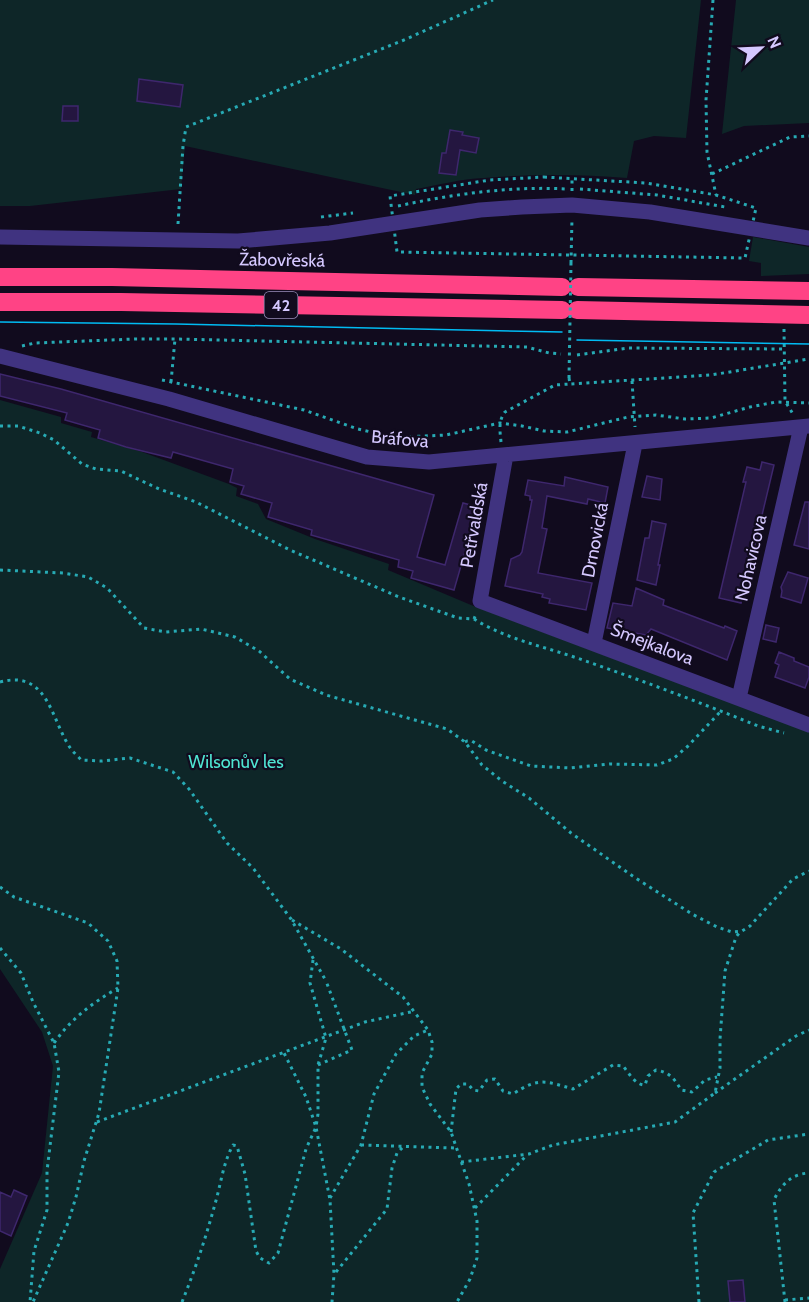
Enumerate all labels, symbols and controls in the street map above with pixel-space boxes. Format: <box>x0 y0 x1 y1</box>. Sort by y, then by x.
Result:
north arrow <box>731 18 791 78</box>
text: N <box>763 33 785 51</box>
street label: Žabovřeská <box>239 247 326 272</box>
road number: 42 <box>264 292 298 318</box>
street label: Bráfova <box>370 426 430 453</box>
street label: Petřvaldská <box>456 480 492 570</box>
street label: Drnovická <box>577 500 613 579</box>
street label: Nohavicova <box>730 512 772 603</box>
street label: Šmejkalova <box>607 618 697 670</box>
park label: Wilsonův les <box>188 751 284 773</box>

